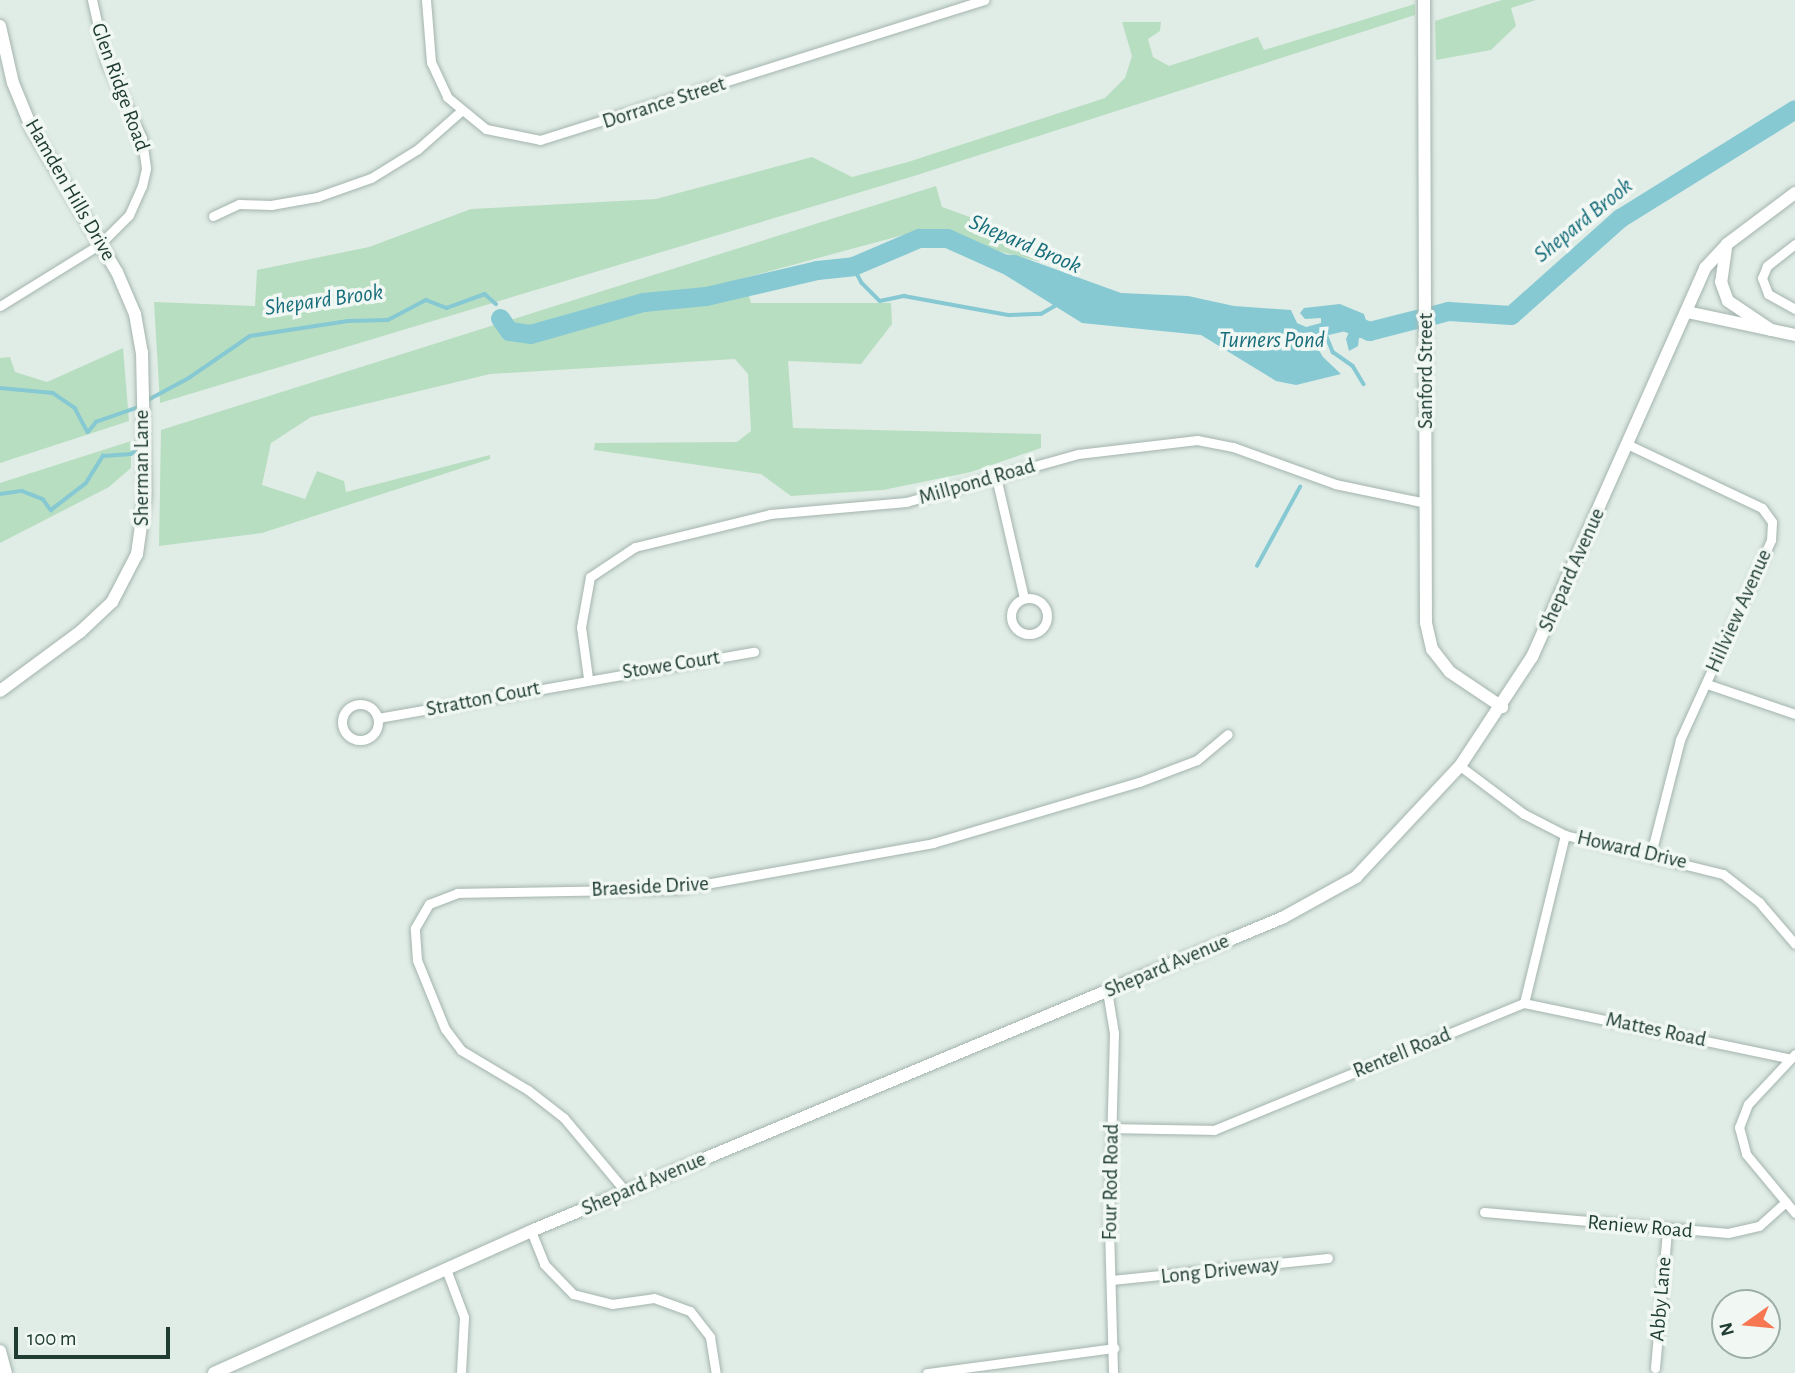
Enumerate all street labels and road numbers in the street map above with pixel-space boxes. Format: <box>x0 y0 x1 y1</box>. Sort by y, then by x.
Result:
street label: Glen Ridge Road <box>85 20 155 154</box>
street label: Dorrance Street <box>599 71 729 135</box>
street label: Hamden Hills Drive <box>19 114 121 266</box>
street label: Sanford Street <box>1413 313 1439 429</box>
street label: Sherman Lane <box>129 410 155 526</box>
street label: Millpond Road <box>916 453 1038 511</box>
street label: Shepard Avenue <box>1533 504 1611 636</box>
street label: Hillview Avenue <box>1701 545 1777 677</box>
street label: Stowe Court <box>621 645 721 685</box>
street label: Stratton Court <box>424 676 542 722</box>
street label: Howard Drive <box>1575 825 1689 875</box>
street label: Braeside Drive <box>591 871 709 903</box>
street label: Shepard Avenue <box>1101 928 1233 1004</box>
street label: Mattes Road <box>1604 1007 1708 1053</box>
street label: Rentell Road <box>1349 1022 1455 1084</box>
street label: Four Rod Road <box>1097 1123 1125 1241</box>
street label: Shepard Avenue <box>578 1146 710 1222</box>
street label: Reniew Road <box>1586 1210 1694 1244</box>
street label: Long Driveway <box>1160 1252 1280 1290</box>
street label: Abby Lane <box>1645 1256 1677 1342</box>

